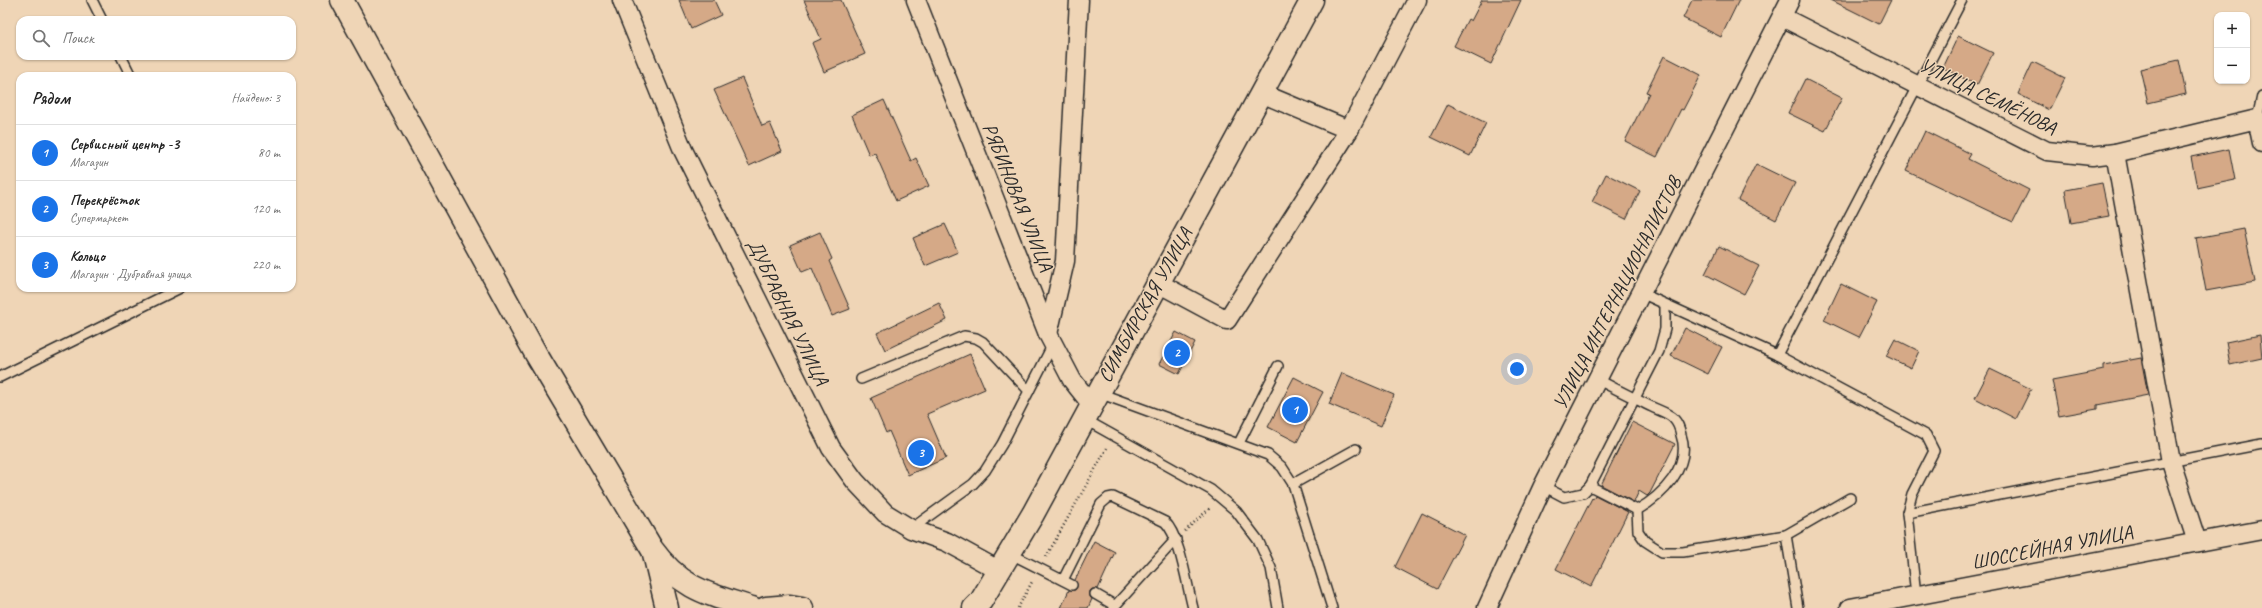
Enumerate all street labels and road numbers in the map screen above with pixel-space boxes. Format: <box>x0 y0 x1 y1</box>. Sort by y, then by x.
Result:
street label: УЛИЦА СЕМЁНОВА <box>1915 52 2061 140</box>
street label: РЯБИНОВАЯ УЛИЦА <box>977 119 1059 275</box>
street label: УЛИЦА ИНТЕРНАЦИОНАЛИСТОВ <box>1547 171 1687 413</box>
street label: СИМБИРСКАЯ УЛИЦА <box>1092 223 1198 387</box>
street label: ДУБРАВНАЯ УЛИЦА <box>742 235 835 390</box>
street label: ШОССЕЙНАЯ УЛИЦА <box>1969 519 2135 575</box>

